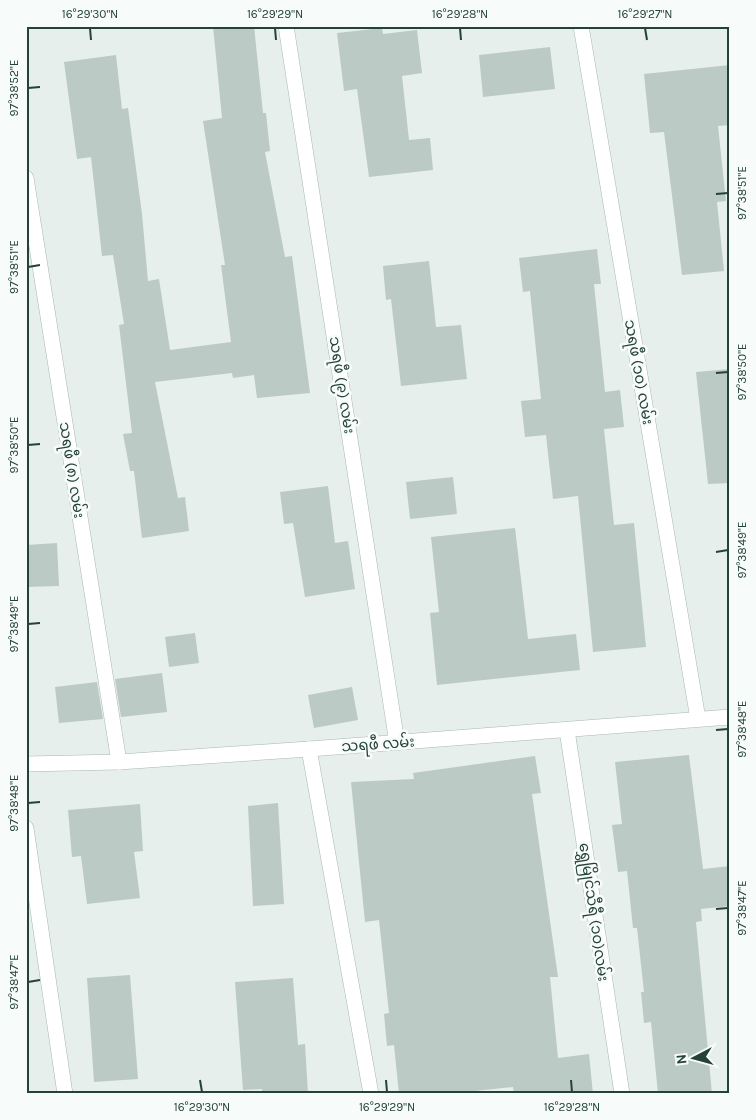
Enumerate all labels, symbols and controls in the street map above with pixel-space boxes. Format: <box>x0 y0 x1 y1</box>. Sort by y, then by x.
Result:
text: 16°29'30"N <box>62 7 118 21</box>
text: 16°29'29"N <box>247 7 303 21</box>
text: 16°29'28"N <box>432 7 488 21</box>
text: 16°29'27"N <box>618 7 672 21</box>
text: 97°38'52"E <box>7 60 21 116</box>
text: 97°38'51"E <box>735 166 749 220</box>
text: 97°38'51"E <box>7 240 21 294</box>
street label: သရဖီ (၁၀) လမ်း <box>618 318 658 427</box>
street label: သရဖီ (၉) လမ်း <box>322 335 360 435</box>
text: 97°38'50"E <box>735 343 749 401</box>
text: 97°38'50"E <box>7 416 21 474</box>
street label: သရဖီ (၈) လမ်း <box>53 420 89 520</box>
text: 97°38'49"E <box>735 522 749 578</box>
text: 97°38'49"E <box>7 596 21 652</box>
text: 97°38'48"E <box>735 700 749 758</box>
street label: သရဖီ လမ်း <box>341 731 415 759</box>
text: 97°38'48"E <box>7 774 21 832</box>
street label: ရွှေမြိုင်သီရီ (၁၀)လမ်း <box>572 841 614 983</box>
text: 97°38'47"E <box>735 880 749 936</box>
text: 97°38'47"E <box>7 954 21 1010</box>
north arrow <box>668 1032 718 1082</box>
text: N <box>673 1053 691 1065</box>
text: 16°29'30"N <box>174 1100 230 1114</box>
text: 16°29'29"N <box>359 1100 415 1114</box>
text: 16°29'28"N <box>544 1100 600 1114</box>

